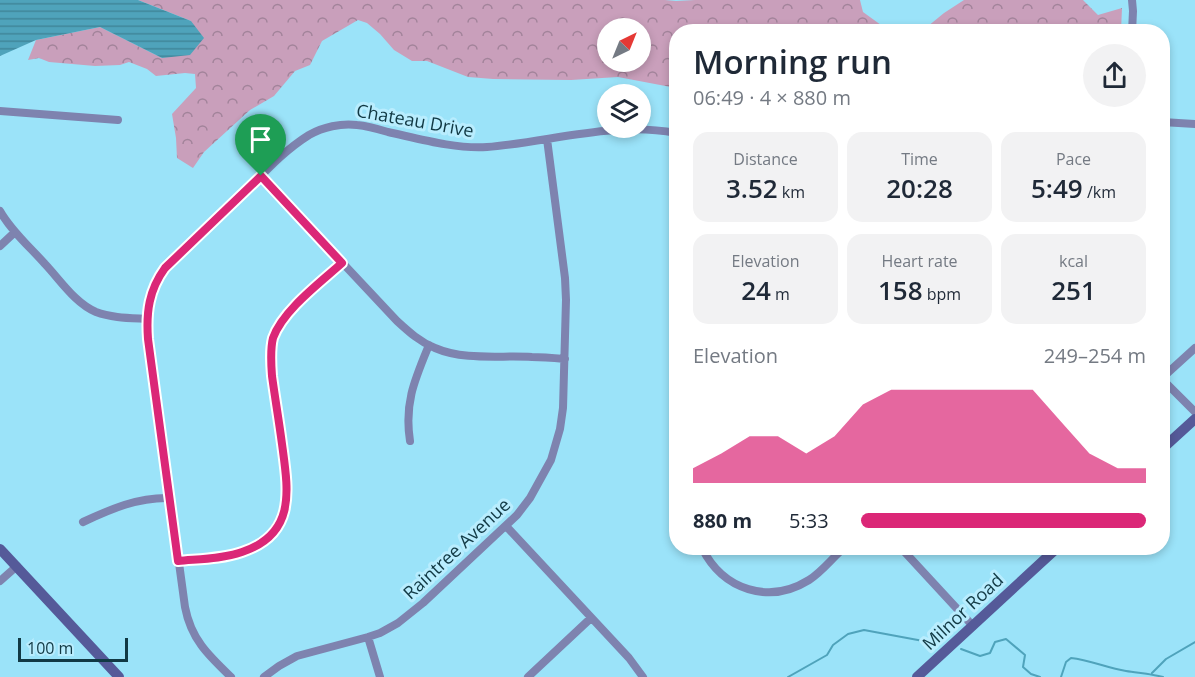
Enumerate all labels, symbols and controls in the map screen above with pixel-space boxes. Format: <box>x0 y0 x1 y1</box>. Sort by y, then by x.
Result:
north arrow <box>597 18 651 72</box>
map controls <box>597 18 651 138</box>
text: Morning run <box>693 39 892 84</box>
button: share <box>1083 44 1146 107</box>
button: layers <box>597 84 651 138</box>
text: 06:49 · 4 × 880 m <box>693 84 851 111</box>
street label: Chateau Drive <box>355 98 476 142</box>
pin <box>235 114 286 176</box>
icon: arrive <box>244 123 277 156</box>
text: Distance <box>733 148 798 170</box>
text: Time <box>901 148 938 170</box>
text: Pace <box>1056 148 1091 170</box>
text: 3.52 <box>726 170 778 206</box>
text: 20:28 <box>886 170 953 206</box>
text: 5:49 <box>1031 170 1083 206</box>
text: km <box>778 181 805 203</box>
text: /km <box>1083 181 1116 203</box>
text: Elevation <box>732 250 799 272</box>
text: Heart rate <box>881 250 958 272</box>
text: kcal <box>1059 250 1088 272</box>
text: 24 <box>741 272 771 308</box>
text: 158 <box>878 272 923 308</box>
text: 251 <box>1051 272 1096 308</box>
text: m <box>771 283 790 305</box>
text: bpm <box>923 283 961 305</box>
text: Elevation <box>693 342 778 369</box>
text: 249–254 m <box>1044 342 1146 369</box>
street label: Raintree Avenue <box>398 492 515 604</box>
text: 880 m <box>693 507 752 534</box>
text: 5:33 <box>789 507 829 534</box>
street label: Milnor Road <box>917 568 1008 655</box>
scale bar <box>18 635 128 662</box>
text: 100 m <box>27 637 73 659</box>

